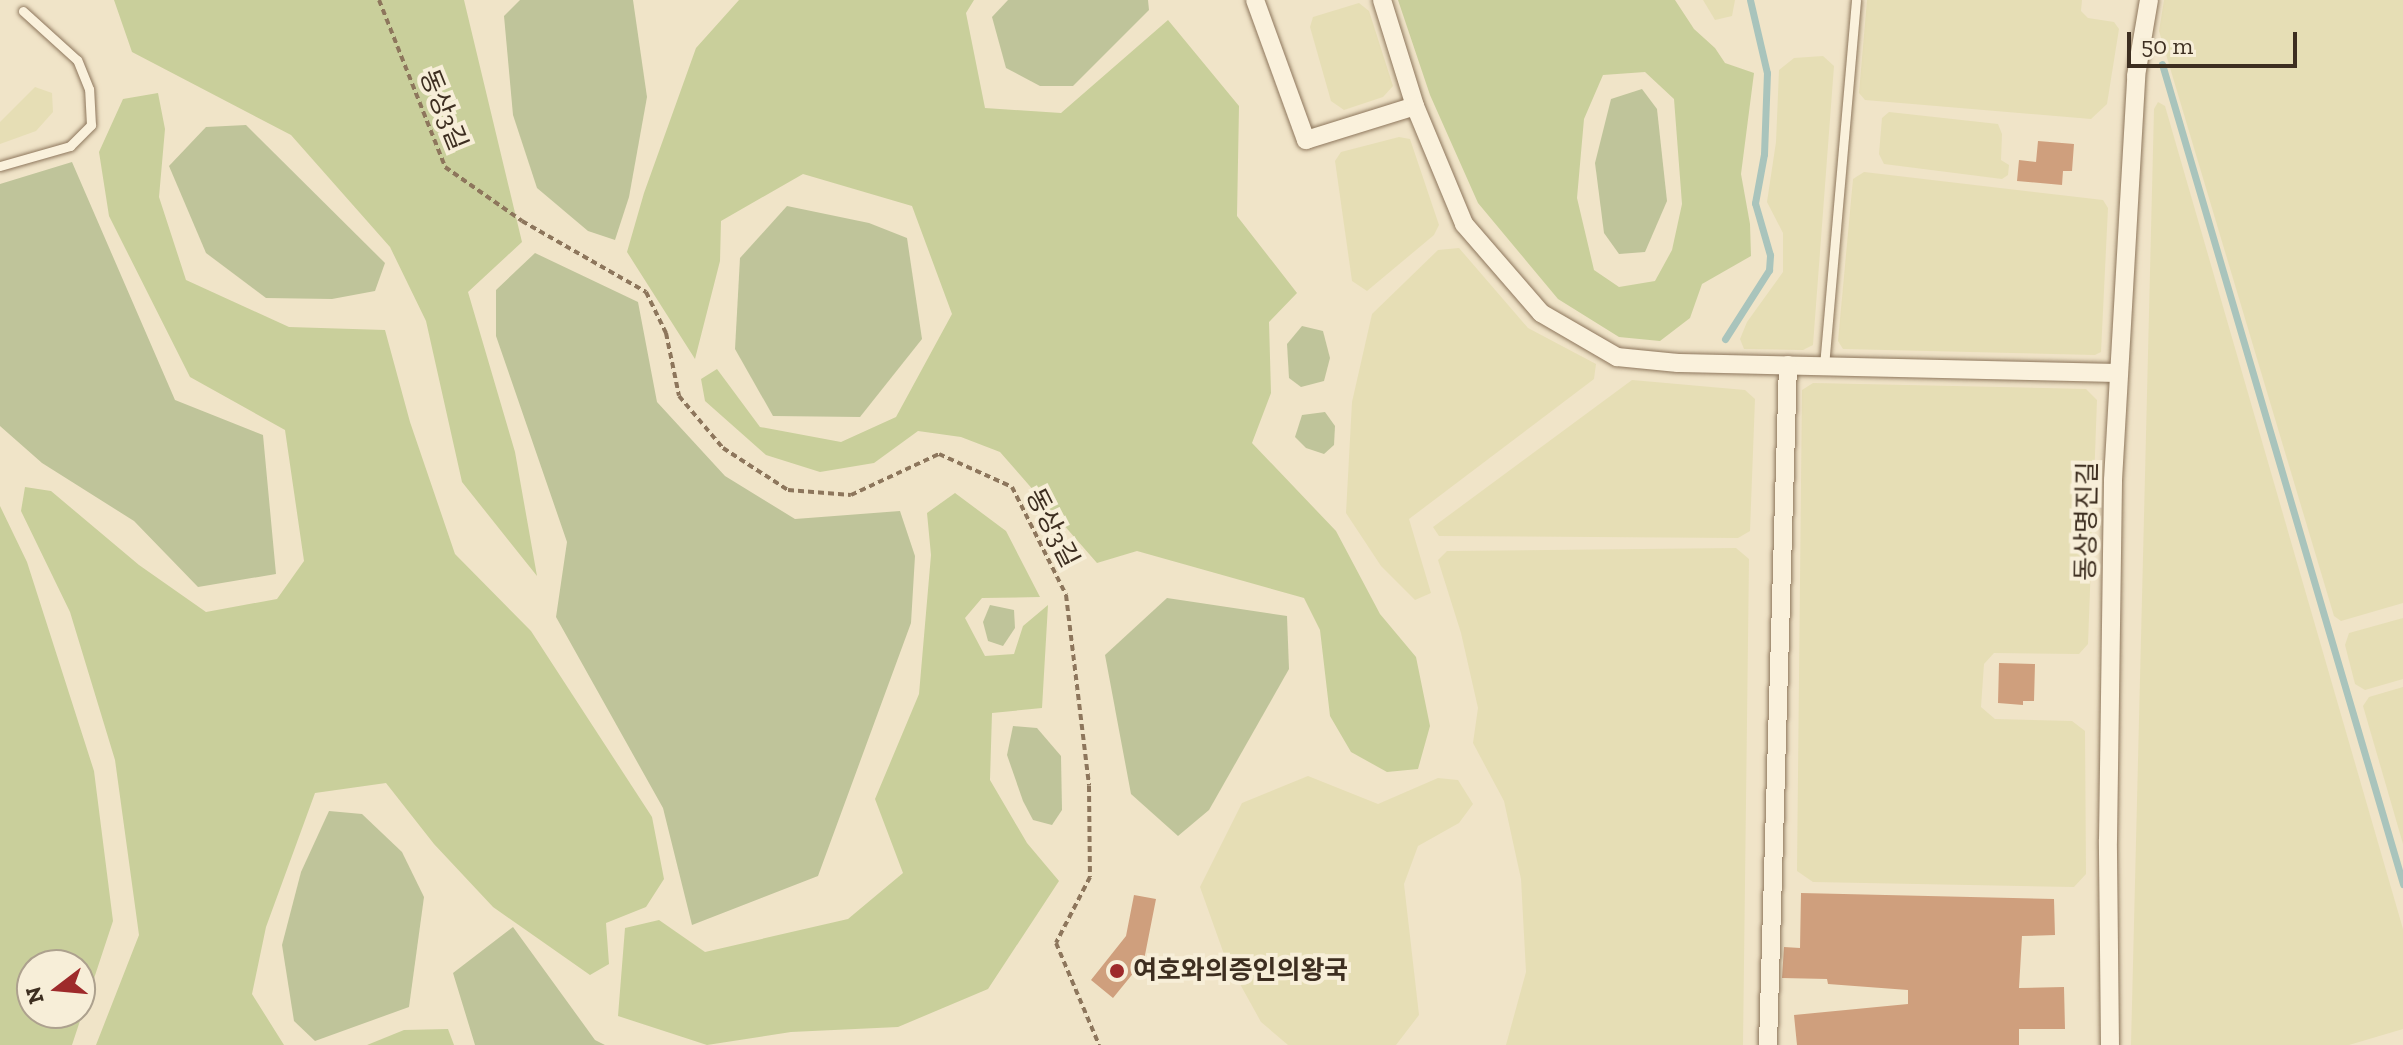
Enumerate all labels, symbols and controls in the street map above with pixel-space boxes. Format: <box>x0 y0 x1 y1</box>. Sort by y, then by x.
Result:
scale bar <box>2131 16 2301 66</box>
text: 50 m <box>2141 31 2193 60</box>
street label: 동상3길 <box>413 65 473 155</box>
street label: 동상명진길 <box>2070 461 2104 581</box>
street label: 동상3길 <box>1019 483 1085 573</box>
north arrow <box>16 949 96 1029</box>
place label: 여호와의증인의왕국 <box>1133 955 1348 987</box>
marker: 여호와의증인의왕국 <box>1108 962 1126 980</box>
text: N <box>19 983 50 1007</box>

